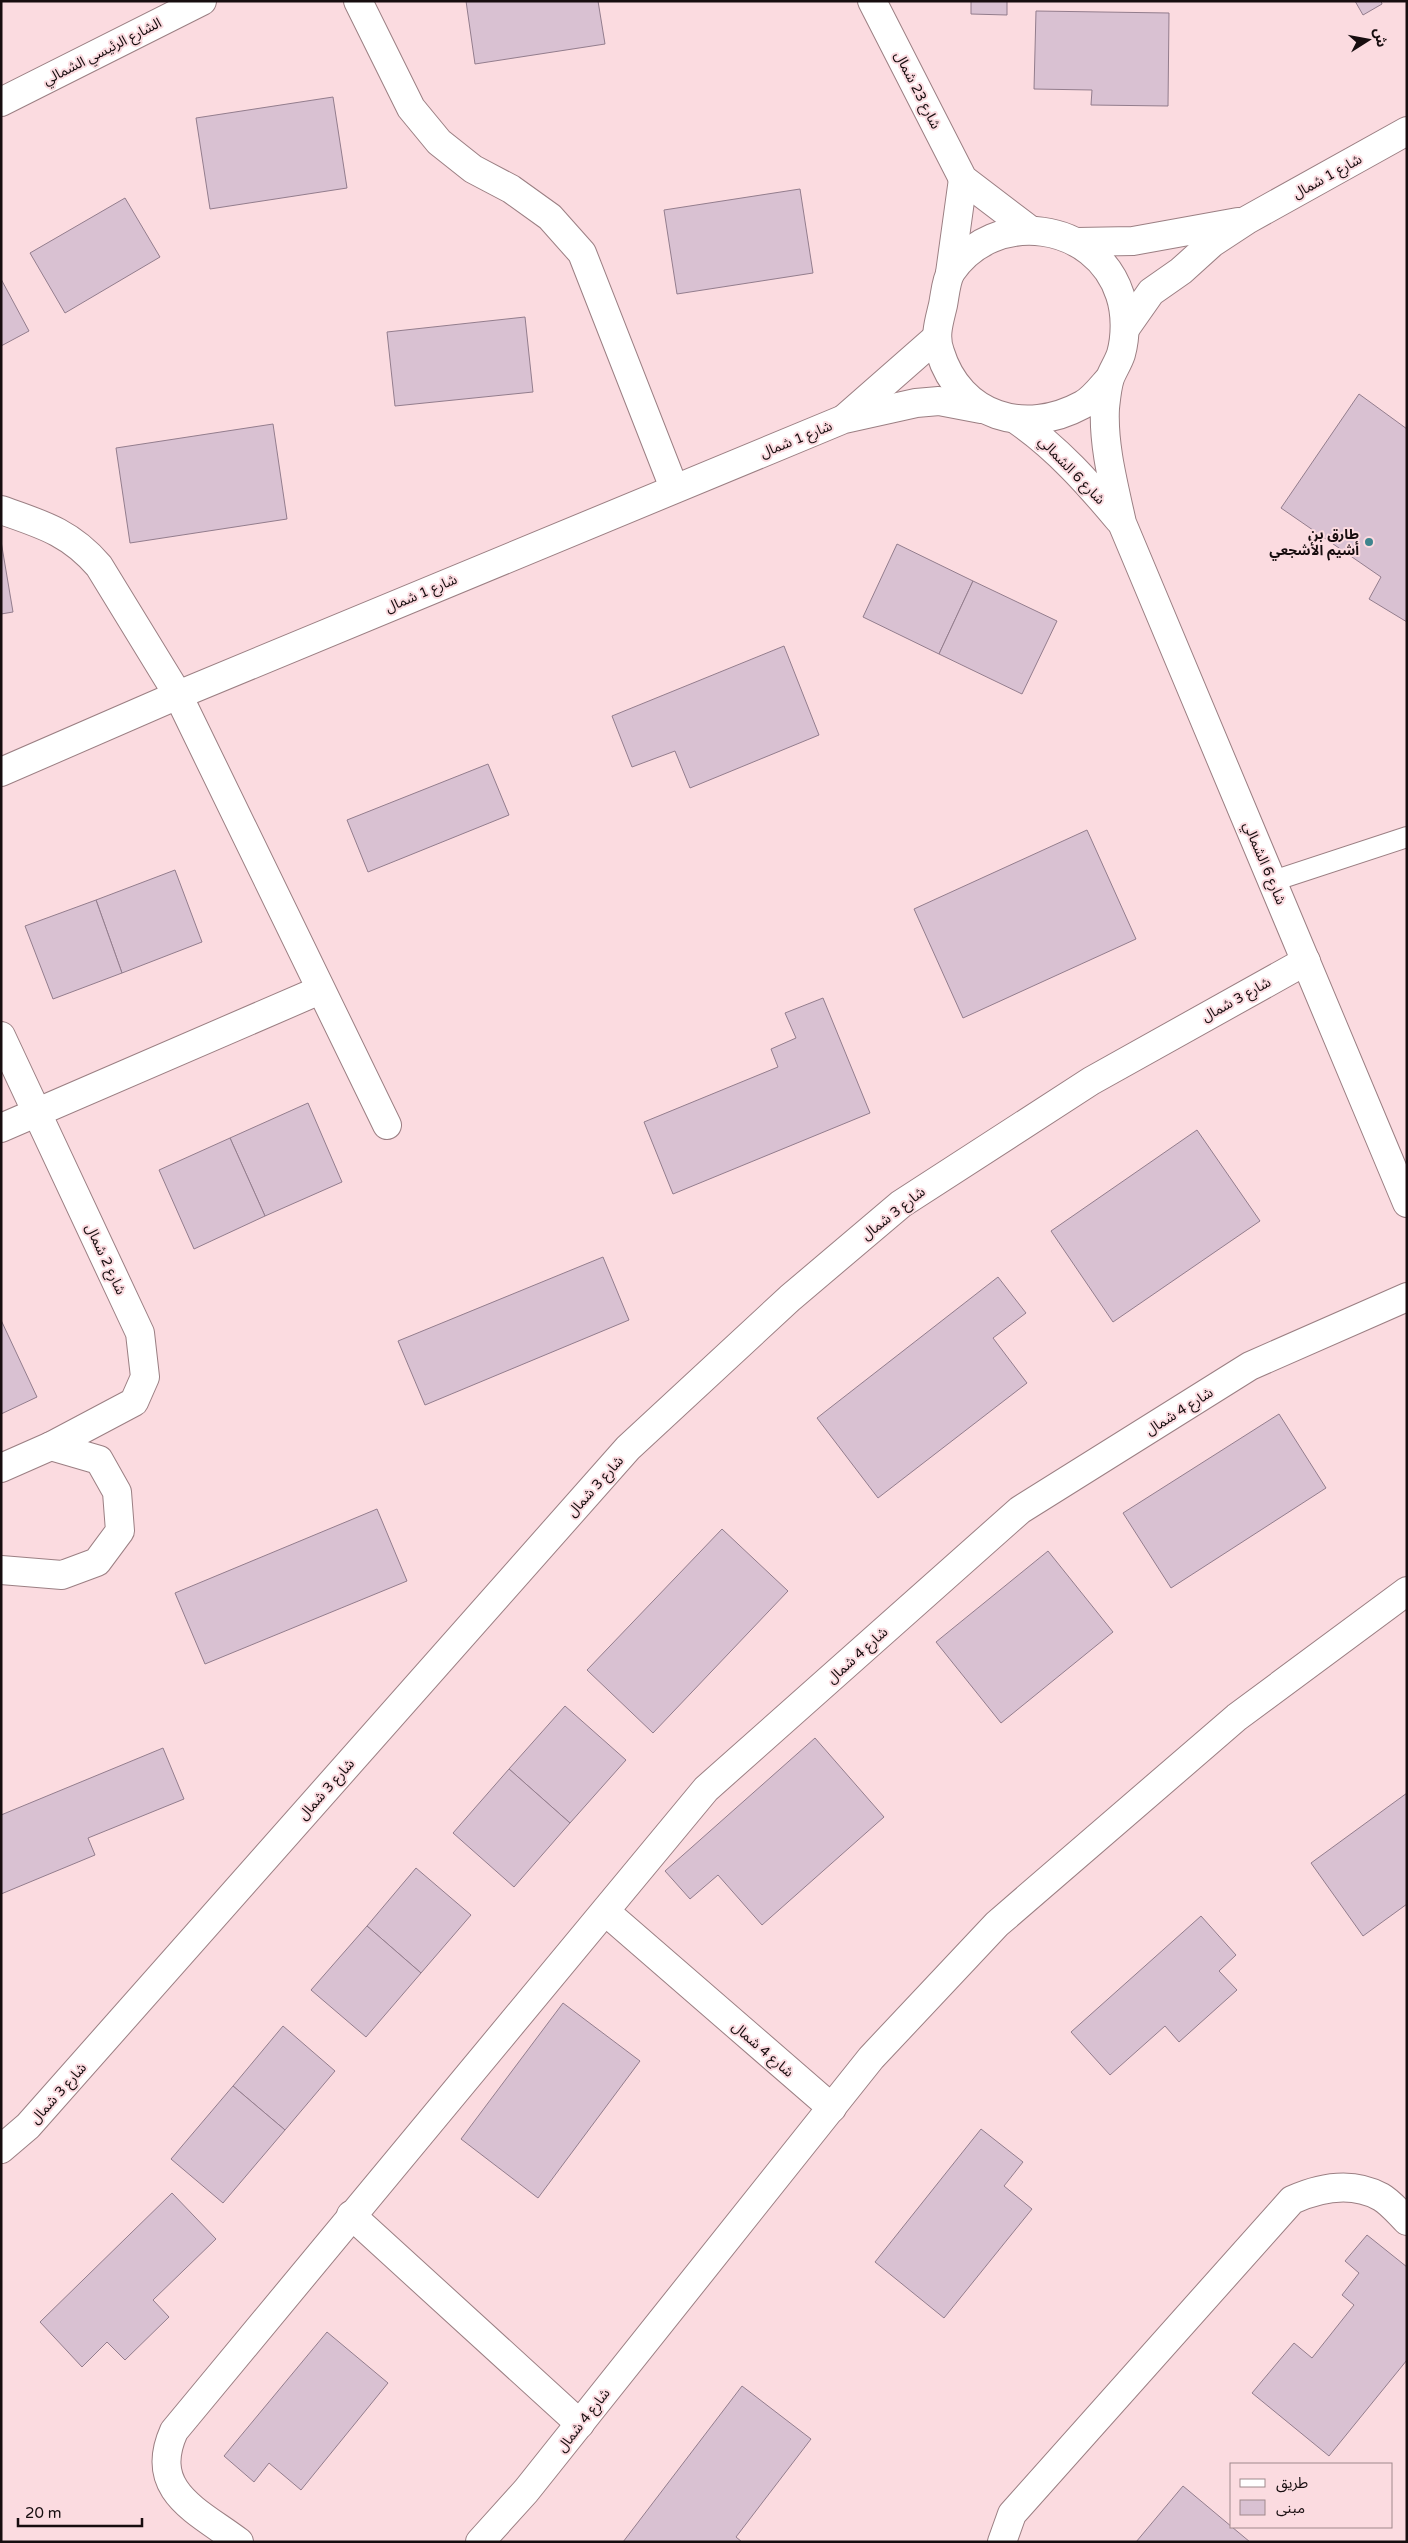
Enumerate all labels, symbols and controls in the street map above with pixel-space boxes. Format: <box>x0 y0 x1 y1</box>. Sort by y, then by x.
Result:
street label: الشارع الرئيسي الشمالي <box>40 14 165 91</box>
north arrow <box>1343 15 1393 65</box>
text: ش <box>1370 27 1390 49</box>
street label: شارع 23 شمال <box>889 48 944 133</box>
street label: شارع 1 شمال <box>1290 151 1366 204</box>
street label: شارع 1 شمال <box>758 417 835 463</box>
street label: شارع 6 الشمالي <box>1033 433 1108 510</box>
place label: طارق بن أشيم الأشجعي <box>1269 526 1359 561</box>
marker: طارق بن أشيم الأشجعي <box>1363 536 1375 548</box>
street label: شارع 1 شمال <box>383 571 460 618</box>
street label: شارع 6 الشمالي <box>1237 819 1290 908</box>
street label: شارع 3 شمال <box>1199 974 1275 1027</box>
street label: شارع 3 شمال <box>858 1183 930 1245</box>
street label: شارع 2 شمال <box>80 1221 129 1298</box>
street label: شارع 4 شمال <box>1142 1384 1217 1441</box>
street label: شارع 3 شمال <box>564 1452 629 1522</box>
street label: شارع 4 شمال <box>823 1624 893 1689</box>
street label: شارع 3 شمال <box>295 1755 360 1825</box>
street label: شارع 4 شمال <box>727 2018 797 2082</box>
street label: شارع 3 شمال <box>27 2059 92 2129</box>
street label: شارع 4 شمال <box>553 2385 615 2457</box>
legend <box>1230 2463 1393 2528</box>
text: طريق <box>1276 2474 1308 2493</box>
scale bar <box>18 2496 141 2528</box>
text: مبنى <box>1276 2499 1305 2517</box>
text: 20 m <box>25 2504 62 2522</box>

